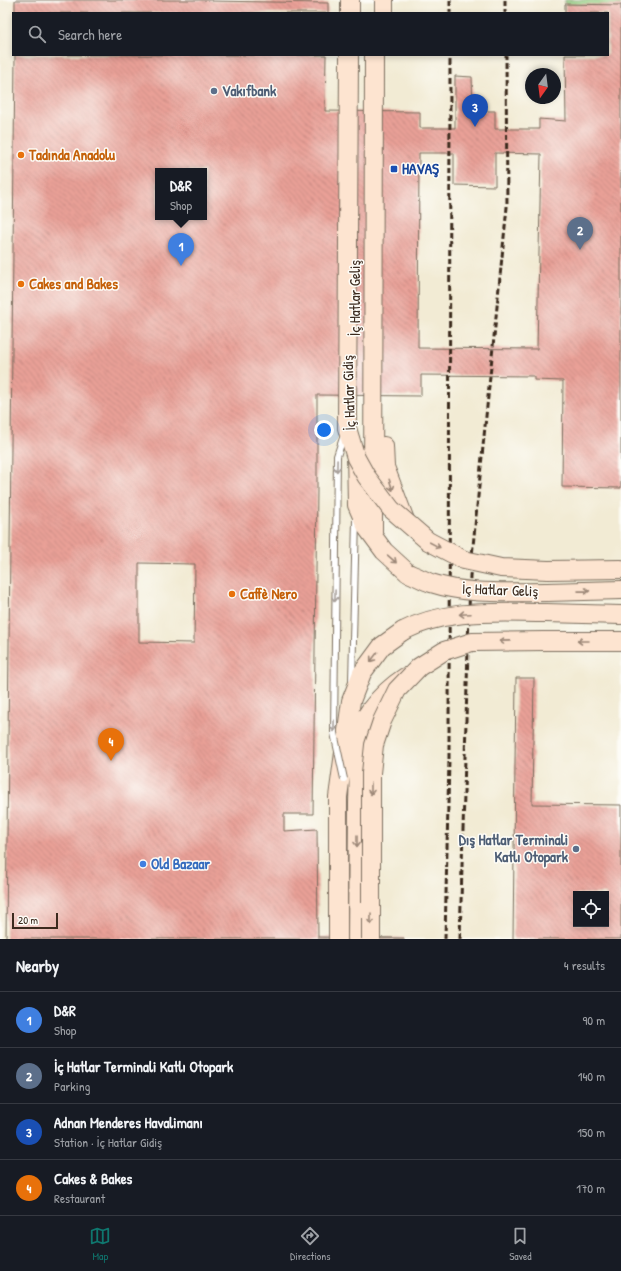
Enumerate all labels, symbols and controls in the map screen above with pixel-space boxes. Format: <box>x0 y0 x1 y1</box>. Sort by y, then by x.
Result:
search box <box>12 12 609 56</box>
icon: search <box>26 23 48 45</box>
text: Search here <box>58 24 122 45</box>
north arrow <box>525 68 561 104</box>
place label: Vakıfbank <box>222 80 277 101</box>
marker: Vakıfbank <box>209 86 219 96</box>
pin: 3 <box>462 94 488 127</box>
place label: Tadında Anadolu <box>28 144 116 165</box>
marker: Tadında Anadolu <box>16 150 26 160</box>
place label: HAVAŞ <box>402 158 439 179</box>
marker: HAVAŞ <box>389 164 399 174</box>
popup <box>155 168 207 220</box>
text: D&R <box>170 175 192 196</box>
text: Shop <box>170 196 192 214</box>
pin: 2 <box>567 217 593 250</box>
pin: 1 <box>168 233 194 266</box>
street label: İç Hatlar Geliş <box>344 260 365 336</box>
place label: Cakes and Bakes <box>29 273 118 294</box>
marker: Cakes and Bakes <box>16 279 26 289</box>
street label: İç Hatlar Gidiş <box>337 355 360 431</box>
your location <box>314 420 334 440</box>
one-way arrow <box>333 459 341 472</box>
one-way arrow <box>388 478 395 491</box>
one-way arrow <box>429 541 441 549</box>
one-way arrow <box>387 554 397 563</box>
street label: İç Hatlar Geliş <box>462 578 539 601</box>
place label: Caffè Nero <box>240 583 297 604</box>
one-way arrow <box>577 587 590 595</box>
marker: Caffè Nero <box>227 589 237 599</box>
one-way arrow <box>332 589 339 602</box>
one-way arrow <box>459 611 472 618</box>
one-way arrow <box>499 637 512 645</box>
one-way arrow <box>577 637 590 645</box>
one-way arrow <box>370 651 378 662</box>
one-way arrow <box>330 719 338 732</box>
pin: 4 <box>98 728 124 761</box>
one-way arrow <box>367 782 375 795</box>
place label: Dış Hatlar Terminali Katlı Otopark <box>459 829 569 868</box>
one-way arrow <box>353 834 361 847</box>
marker: Dış Hatlar Terminali Katlı Otopark <box>571 844 581 854</box>
place label: Old Bazaar <box>151 853 210 874</box>
marker: Old Bazaar <box>138 859 148 869</box>
map controls <box>573 891 609 927</box>
button: locate <box>573 891 609 927</box>
scale bar <box>12 911 58 930</box>
one-way arrow <box>367 912 375 925</box>
text: 20 m <box>18 913 38 927</box>
text: Nearby <box>16 954 59 977</box>
text: 4 results <box>564 956 605 974</box>
text: D&R <box>54 1000 76 1021</box>
text: 1 <box>27 1011 31 1029</box>
text: 90 m <box>583 1011 605 1029</box>
text: Shop <box>54 1021 76 1039</box>
text: İç Hatlar Terminali Katlı Otopark <box>54 1056 233 1077</box>
text: 2 <box>26 1067 32 1085</box>
text: 140 m <box>578 1067 605 1085</box>
text: Parking <box>54 1077 90 1095</box>
text: Adnan Menderes Havalimanı <box>54 1112 203 1133</box>
text: 3 <box>26 1123 32 1141</box>
text: 150 m <box>577 1123 605 1141</box>
text: Station · İç Hatlar Gidiş <box>54 1133 162 1151</box>
text: Cakes & Bakes <box>54 1168 132 1189</box>
text: 4 <box>27 1179 31 1197</box>
text: 170 m <box>576 1179 605 1197</box>
text: Restaurant <box>54 1189 105 1207</box>
tab: Map <box>89 1225 111 1263</box>
tab: Directions <box>290 1225 331 1263</box>
tab: Saved <box>509 1225 532 1263</box>

